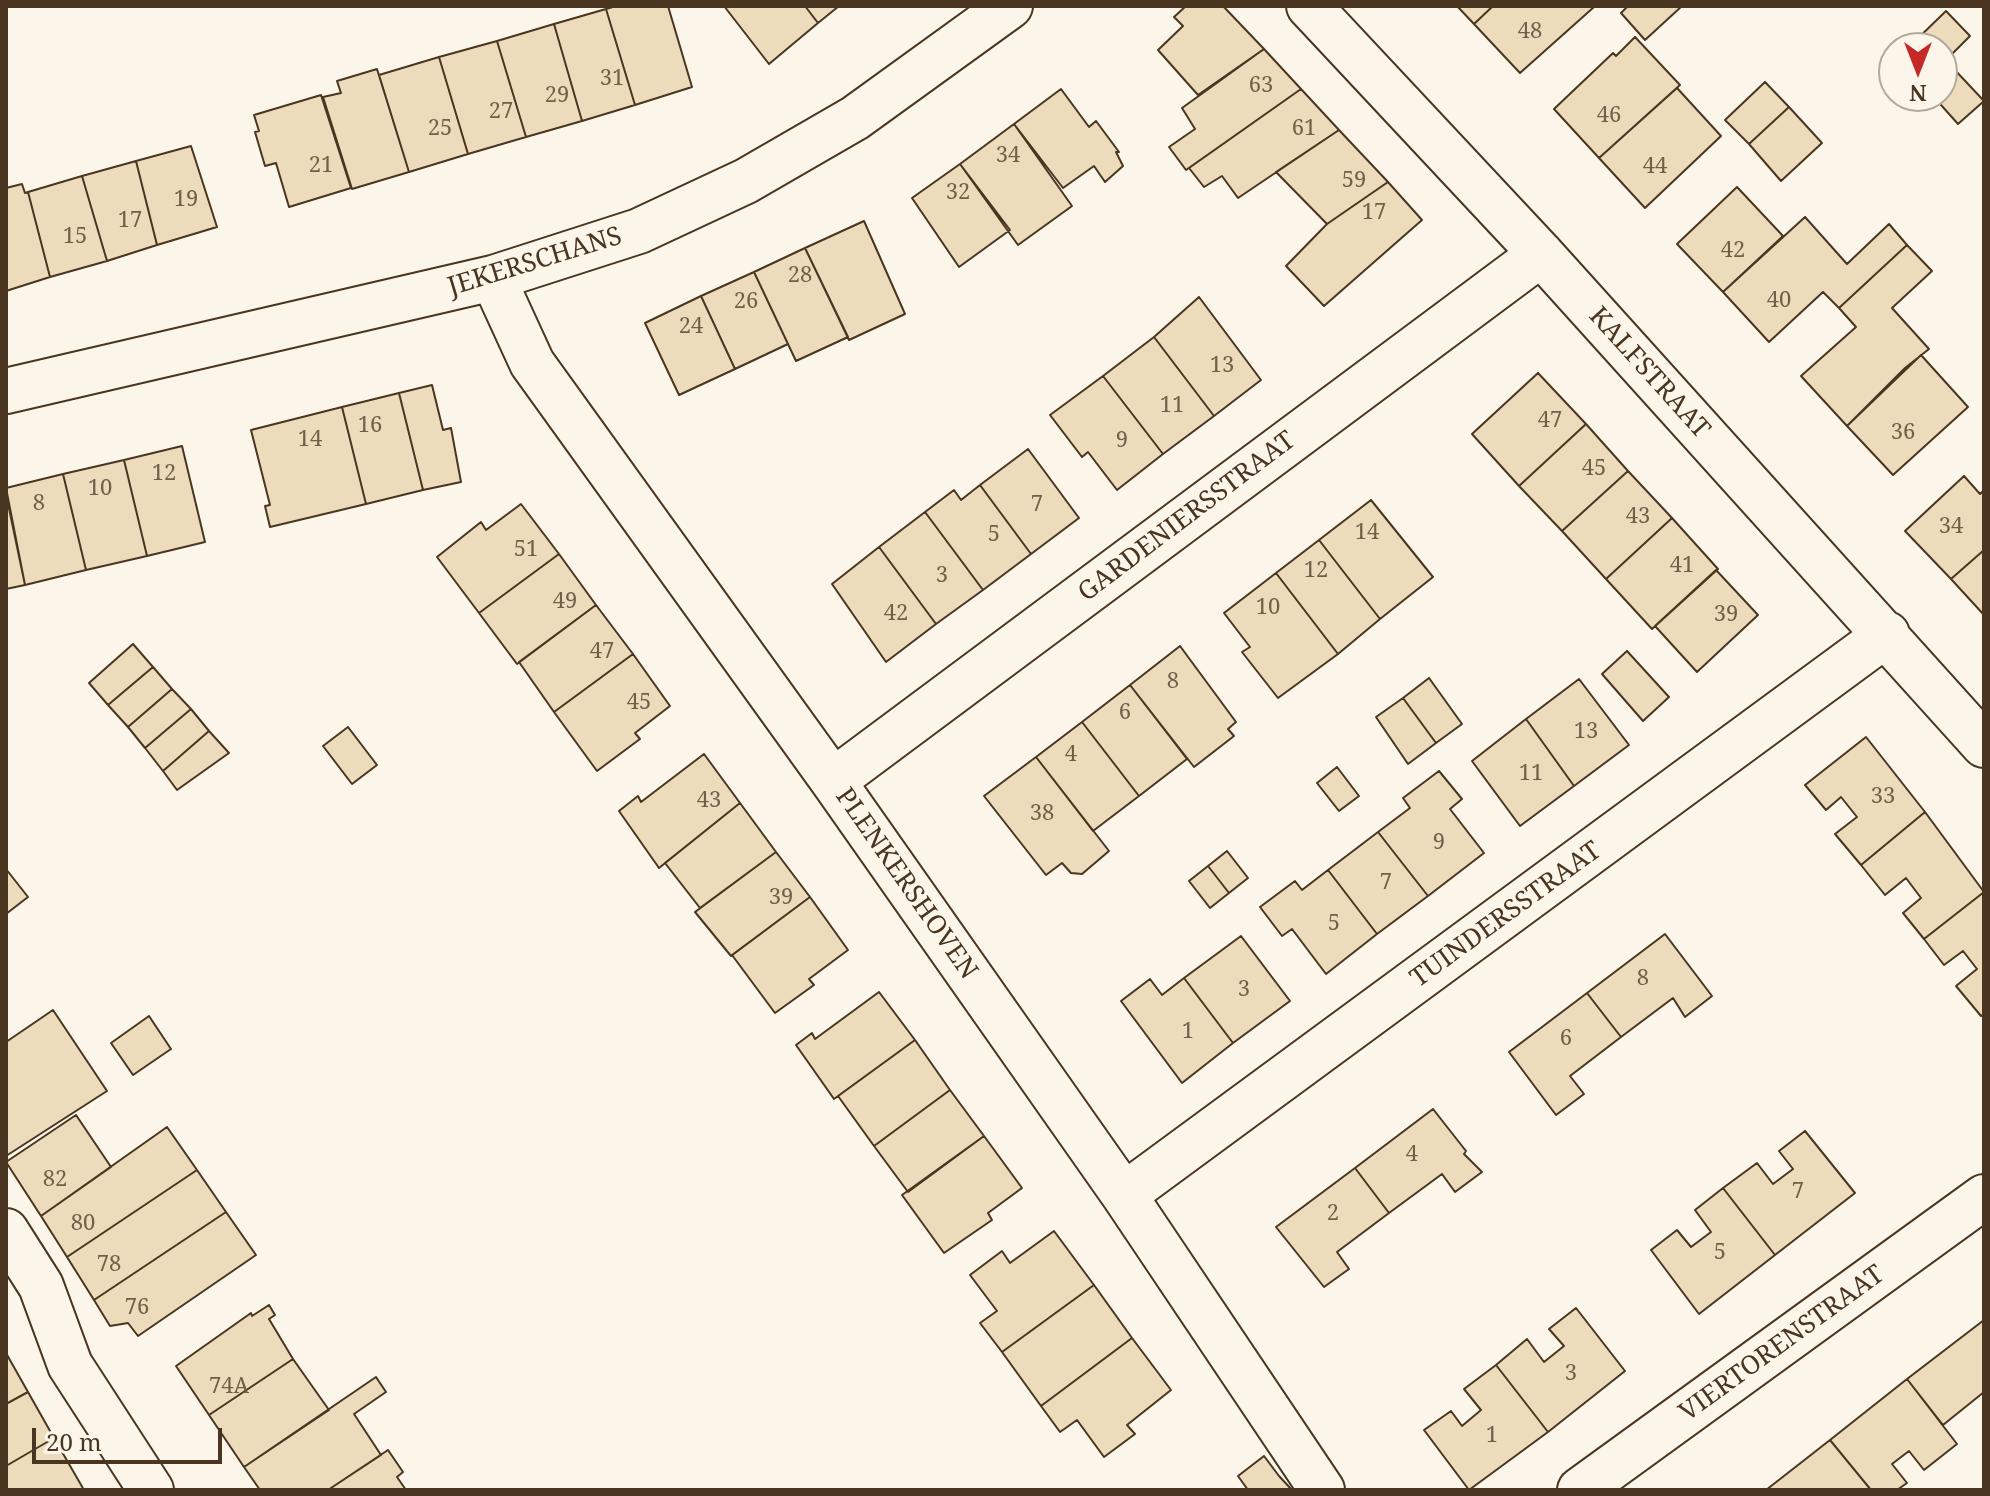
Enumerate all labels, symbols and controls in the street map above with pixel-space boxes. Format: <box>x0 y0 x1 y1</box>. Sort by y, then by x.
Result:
house number: 48 <box>1518 19 1542 45</box>
north arrow <box>1878 32 1958 112</box>
house number: 31 <box>600 66 624 92</box>
house number: 63 <box>1249 73 1273 99</box>
text: N <box>1909 79 1927 109</box>
house number: 29 <box>545 83 569 109</box>
house number: 27 <box>489 99 513 125</box>
house number: 46 <box>1597 103 1621 129</box>
house number: 25 <box>428 116 452 142</box>
house number: 61 <box>1292 116 1316 142</box>
house number: 34 <box>996 143 1020 169</box>
house number: 21 <box>309 153 333 179</box>
house number: 44 <box>1643 154 1667 180</box>
house number: 59 <box>1342 168 1366 194</box>
house number: 32 <box>946 180 970 206</box>
house number: 19 <box>174 187 198 213</box>
house number: 17 <box>1362 200 1386 226</box>
house number: 17 <box>118 208 142 234</box>
street label: JEKERSCHANS <box>444 221 626 303</box>
house number: 15 <box>63 224 87 250</box>
house number: 42 <box>1721 238 1745 264</box>
house number: 28 <box>788 263 812 289</box>
house number: 40 <box>1767 288 1791 314</box>
house number: 26 <box>734 289 758 315</box>
street label: KALFSTRAAT <box>1582 301 1716 445</box>
house number: 24 <box>679 314 703 340</box>
house number: 13 <box>1210 353 1234 379</box>
house number: 11 <box>1160 393 1184 419</box>
house number: 47 <box>1538 408 1562 434</box>
house number: 16 <box>358 413 382 439</box>
house number: 36 <box>1891 420 1915 446</box>
street label: GARDENIERSSTRAAT <box>1072 425 1302 609</box>
house number: 14 <box>298 427 322 453</box>
house number: 9 <box>1116 428 1128 454</box>
house number: 45 <box>1582 456 1606 482</box>
house number: 12 <box>152 461 176 487</box>
house number: 10 <box>88 476 112 502</box>
house number: 8 <box>33 491 45 517</box>
house number: 7 <box>1031 492 1043 518</box>
house number: 43 <box>1626 504 1650 530</box>
house number: 34 <box>1939 514 1963 540</box>
house number: 14 <box>1355 520 1379 546</box>
house number: 5 <box>988 522 1000 548</box>
house number: 51 <box>514 537 538 563</box>
house number: 41 <box>1670 553 1694 579</box>
house number: 12 <box>1304 558 1328 584</box>
house number: 3 <box>936 563 948 589</box>
house number: 49 <box>553 589 577 615</box>
house number: 10 <box>1256 595 1280 621</box>
house number: 42 <box>884 601 908 627</box>
house number: 39 <box>1714 602 1738 628</box>
house number: 47 <box>590 639 614 665</box>
house number: 8 <box>1167 669 1179 695</box>
house number: 45 <box>627 690 651 716</box>
house number: 6 <box>1119 700 1131 726</box>
house number: 13 <box>1574 719 1598 745</box>
house number: 4 <box>1065 742 1077 768</box>
house number: 11 <box>1519 761 1543 787</box>
street label: PLENKERSHOVEN <box>828 782 984 986</box>
house number: 33 <box>1871 784 1895 810</box>
house number: 43 <box>697 788 721 814</box>
house number: 38 <box>1030 801 1054 827</box>
house number: 9 <box>1433 830 1445 856</box>
street label: TUINDERSSTRAAT <box>1405 835 1607 995</box>
house number: 7 <box>1380 870 1392 896</box>
house number: 39 <box>769 885 793 911</box>
house number: 5 <box>1328 911 1340 937</box>
house number: 8 <box>1637 966 1649 992</box>
house number: 3 <box>1238 977 1250 1003</box>
house number: 1 <box>1182 1019 1194 1045</box>
house number: 6 <box>1560 1026 1572 1052</box>
house number: 4 <box>1406 1142 1418 1168</box>
house number: 82 <box>43 1167 67 1193</box>
house number: 7 <box>1792 1179 1804 1205</box>
house number: 2 <box>1327 1201 1339 1227</box>
house number: 80 <box>71 1211 95 1237</box>
house number: 5 <box>1714 1240 1726 1266</box>
house number: 78 <box>97 1252 121 1278</box>
street label: VIERTORENSTRAAT <box>1674 1259 1890 1429</box>
house number: 76 <box>125 1295 149 1321</box>
house number: 3 <box>1565 1361 1577 1387</box>
house number: 74A <box>209 1374 249 1400</box>
scale bar <box>36 1412 226 1462</box>
house number: 1 <box>1486 1423 1498 1449</box>
text: 20 m <box>46 1425 102 1458</box>

